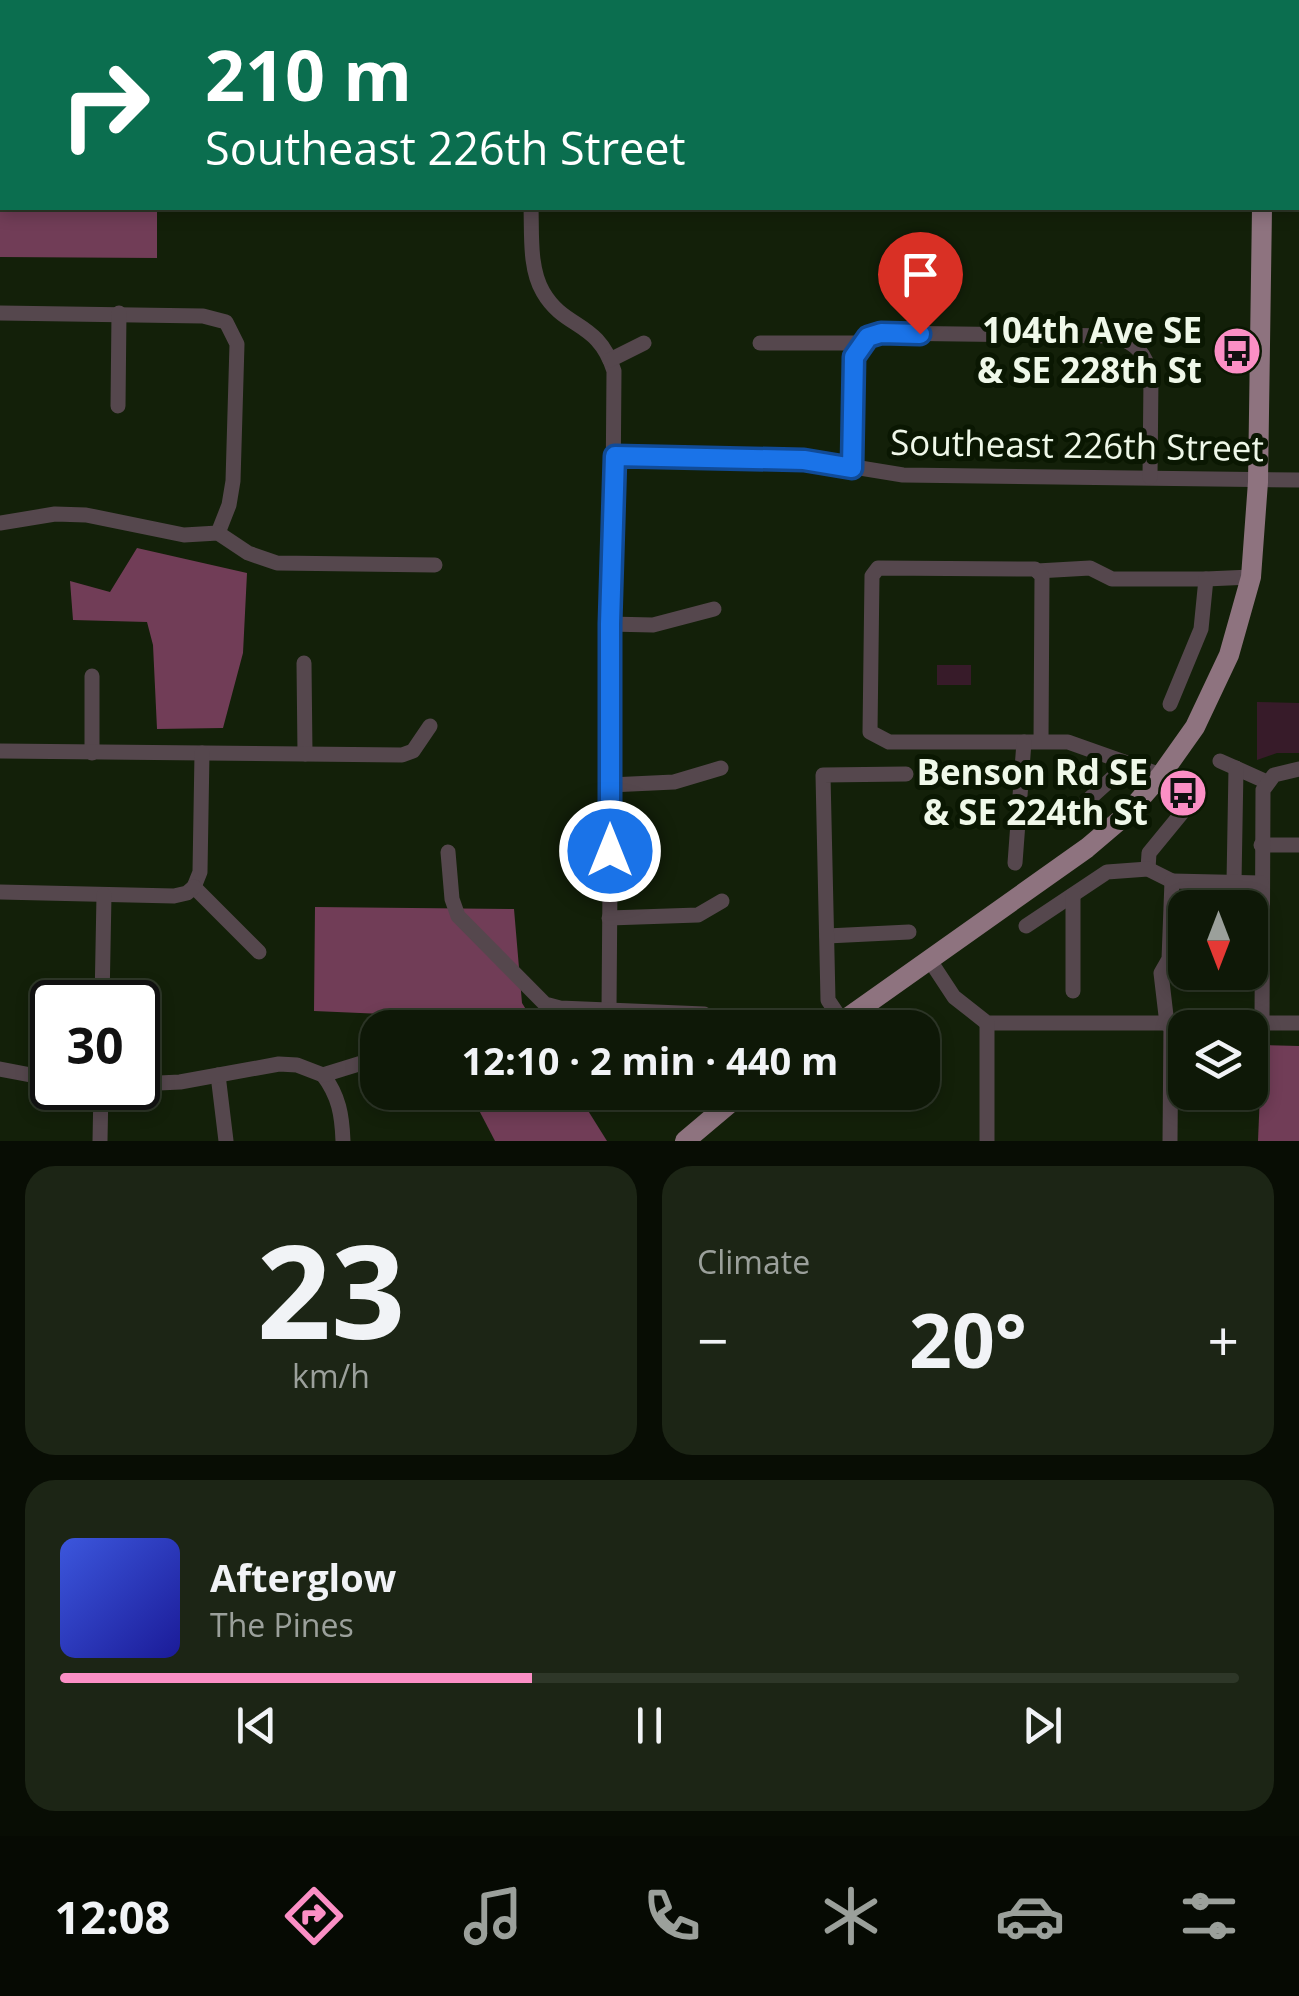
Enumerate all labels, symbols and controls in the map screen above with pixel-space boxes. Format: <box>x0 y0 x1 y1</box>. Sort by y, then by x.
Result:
text: 210 m <box>205 26 412 122</box>
icon: right <box>40 40 170 170</box>
text: Southeast 226th Street <box>205 117 686 178</box>
pin <box>878 232 963 335</box>
icon: arrive <box>893 247 948 302</box>
place label: 104th Ave SE & SE 228th St <box>977 306 1202 393</box>
bus stop icon: 104th Ave SE & SE 228th St <box>1211 325 1263 377</box>
street label: Southeast 226th Street <box>890 418 1264 471</box>
place label: Benson Rd SE & SE 224th St <box>916 748 1148 835</box>
bus stop icon: Benson Rd SE & SE 224th St <box>1157 767 1209 819</box>
position arrow <box>558 799 662 903</box>
north arrow <box>1168 890 1268 990</box>
map controls <box>1168 890 1268 1110</box>
speed limit sign: 30 <box>30 980 160 1110</box>
button: layers <box>1168 1010 1268 1110</box>
text: 12:10 · 2 min · 440 m <box>462 1034 838 1086</box>
text: 23 <box>257 1200 405 1377</box>
text: Climate <box>697 1240 810 1283</box>
text: 20° <box>909 1288 1027 1390</box>
text: − <box>697 1302 728 1377</box>
text: + <box>1208 1302 1239 1377</box>
text: km/h <box>292 1354 370 1397</box>
text: Afterglow <box>210 1551 396 1603</box>
text: The Pines <box>210 1603 354 1646</box>
icon: previous <box>229 1698 284 1753</box>
icon: pause <box>622 1698 677 1753</box>
icon: next <box>1015 1698 1070 1753</box>
icon: directions <box>279 1881 349 1951</box>
icon: music <box>458 1881 528 1951</box>
icon: phone <box>637 1881 707 1951</box>
icon: climate <box>816 1881 886 1951</box>
icon: car <box>995 1881 1065 1951</box>
icon: filters <box>1174 1881 1244 1951</box>
text: 12:08 <box>55 1886 170 1947</box>

